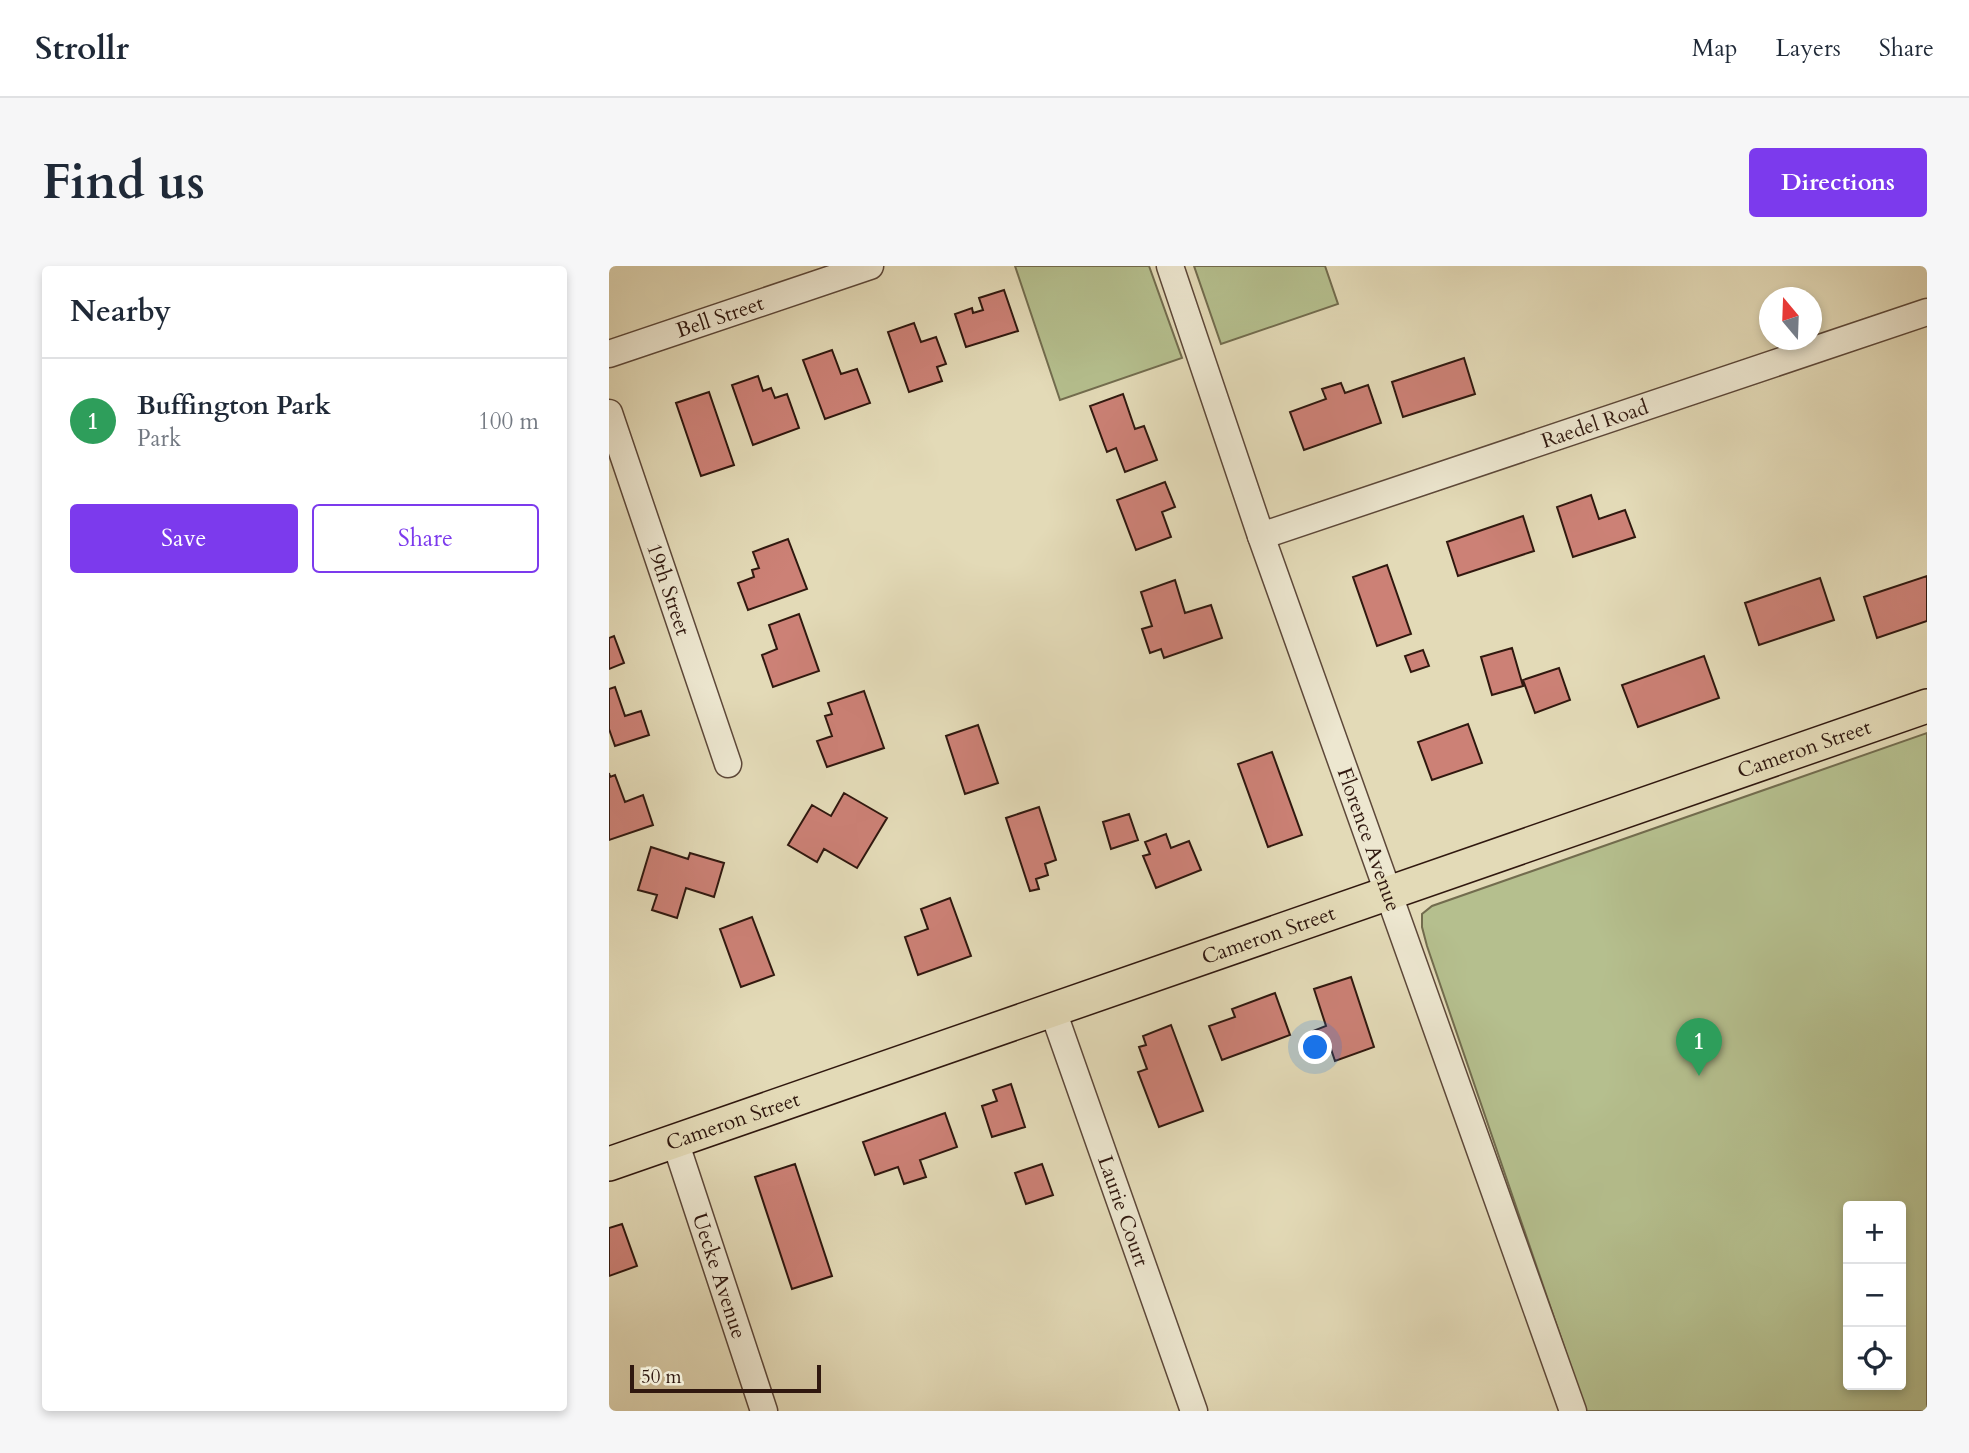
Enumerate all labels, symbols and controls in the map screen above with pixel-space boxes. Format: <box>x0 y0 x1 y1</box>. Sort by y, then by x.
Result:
text: Strollr <box>35 26 129 71</box>
text: Map <box>1692 32 1738 65</box>
text: Layers <box>1776 32 1841 65</box>
text: Share <box>1879 32 1934 65</box>
button: Directions <box>1749 148 1927 217</box>
text: Find us <box>42 149 205 216</box>
north arrow <box>1759 287 1822 350</box>
street label: Bell Street <box>672 289 768 345</box>
text: Nearby <box>70 291 171 332</box>
text: Buffington Park <box>137 388 331 423</box>
street label: Raedel Road <box>1538 393 1652 456</box>
text: 1 <box>87 406 99 437</box>
text: 100 m <box>478 406 539 437</box>
text: Park <box>137 423 181 454</box>
button: Save <box>70 504 298 573</box>
button: Share <box>312 504 539 573</box>
street label: 19th Street <box>639 539 697 640</box>
street label: Cameron Street <box>1733 713 1875 786</box>
street label: Florence Avenue <box>1330 764 1408 915</box>
street label: Cameron Street <box>1198 899 1340 972</box>
pin: 1 <box>1676 1018 1722 1076</box>
your location <box>1298 1030 1332 1064</box>
street label: Cameron Street <box>662 1085 804 1158</box>
street label: Laurie Court <box>1090 1152 1156 1271</box>
map controls <box>1843 1201 1906 1390</box>
button: + <box>1843 1201 1906 1264</box>
street label: Uecke Avenue <box>685 1209 753 1343</box>
button: − <box>1843 1264 1906 1327</box>
button: locate <box>1843 1327 1906 1390</box>
scale bar <box>630 1362 821 1394</box>
text: 50 m <box>641 1364 682 1390</box>

